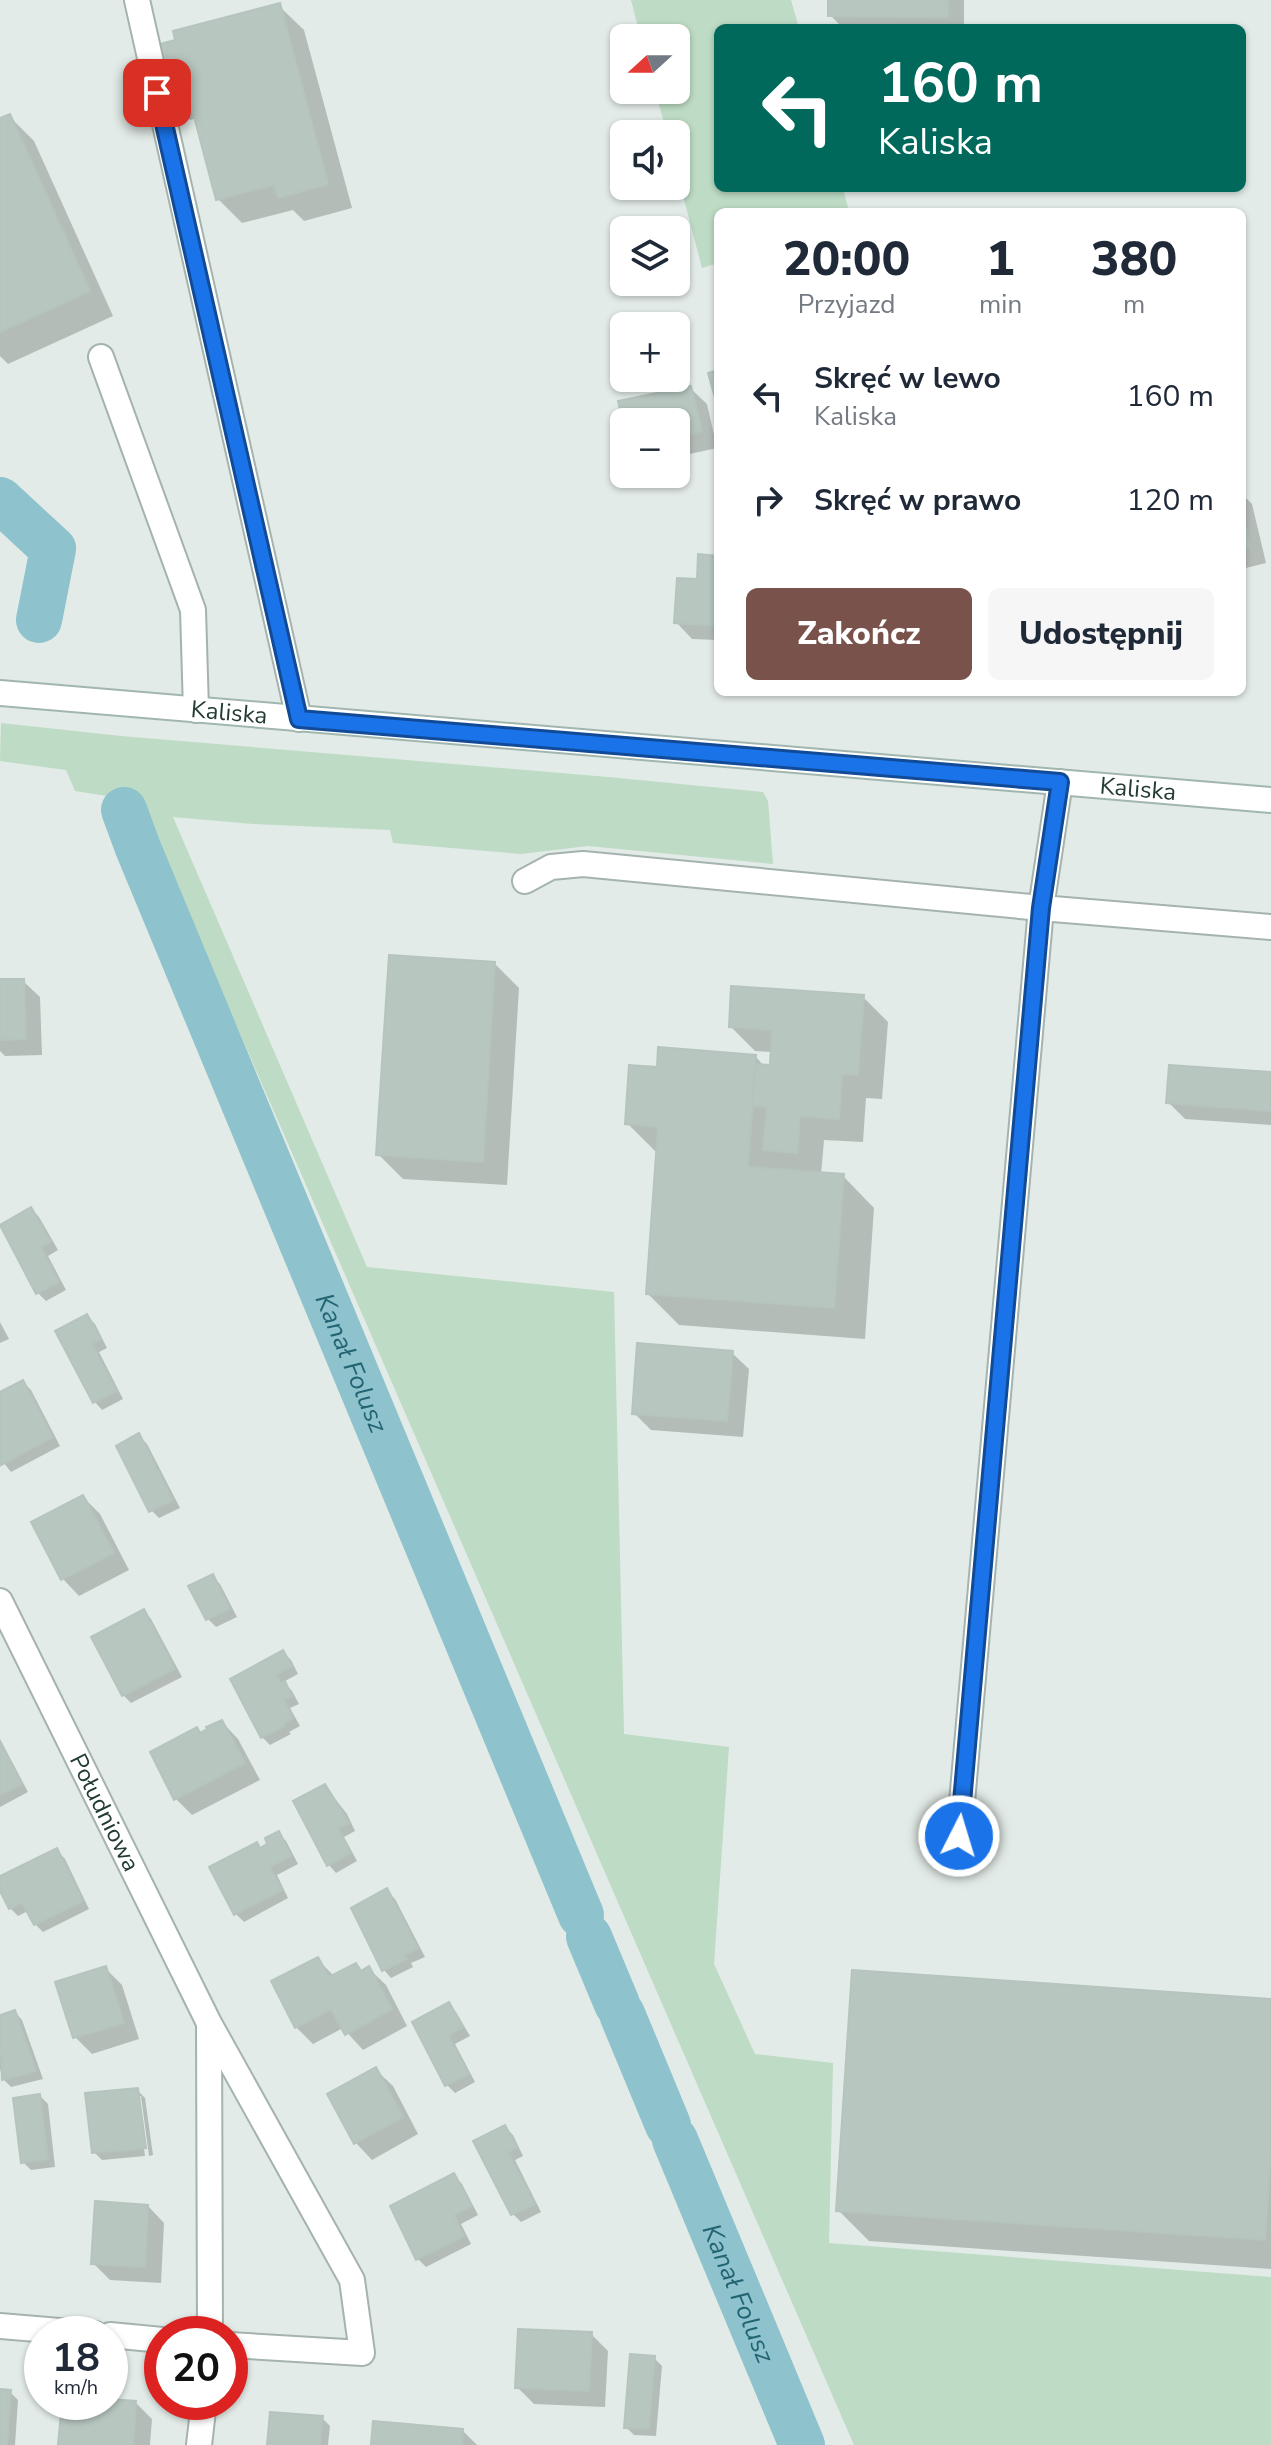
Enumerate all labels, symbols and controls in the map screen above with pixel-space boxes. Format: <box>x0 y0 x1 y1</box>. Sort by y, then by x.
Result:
north arrow <box>610 24 690 104</box>
map controls <box>610 24 690 488</box>
text: 160 m <box>878 45 1043 122</box>
icon: left <box>746 56 850 160</box>
pin <box>123 59 191 127</box>
icon: arrive <box>135 71 179 115</box>
text: Kaliska <box>878 118 993 167</box>
button: sound <box>610 120 690 200</box>
button: layers <box>610 216 690 296</box>
text: 20:00 <box>783 226 910 292</box>
text: 1 <box>986 226 1015 292</box>
text: 380 <box>1091 226 1177 292</box>
text: Przyjazd <box>798 287 895 322</box>
text: min <box>979 287 1022 322</box>
text: m <box>1123 287 1145 322</box>
button: + <box>610 312 690 392</box>
text: Skręć w lewo <box>814 358 1001 399</box>
icon: left <box>746 374 790 418</box>
text: 160 m <box>1127 376 1214 417</box>
text: Kaliska <box>814 399 897 434</box>
button: − <box>610 408 690 488</box>
icon: right <box>746 478 790 522</box>
text: Skręć w prawo <box>814 480 1021 521</box>
text: 120 m <box>1127 480 1214 521</box>
button: Zakończ <box>746 588 972 680</box>
button: Udostępnij <box>988 588 1214 680</box>
street label: Kaliska <box>190 693 269 731</box>
street label: Kaliska <box>1098 770 1177 808</box>
water label: Kanał Folusz <box>307 1288 396 1438</box>
street label: Południowa <box>62 1748 147 1877</box>
position arrow <box>917 1794 1001 1878</box>
water label: Kanał Folusz <box>694 2218 783 2368</box>
speed limit sign: 20 <box>144 2316 248 2420</box>
text: 18 <box>52 2331 100 2385</box>
text: km/h <box>54 2374 98 2401</box>

